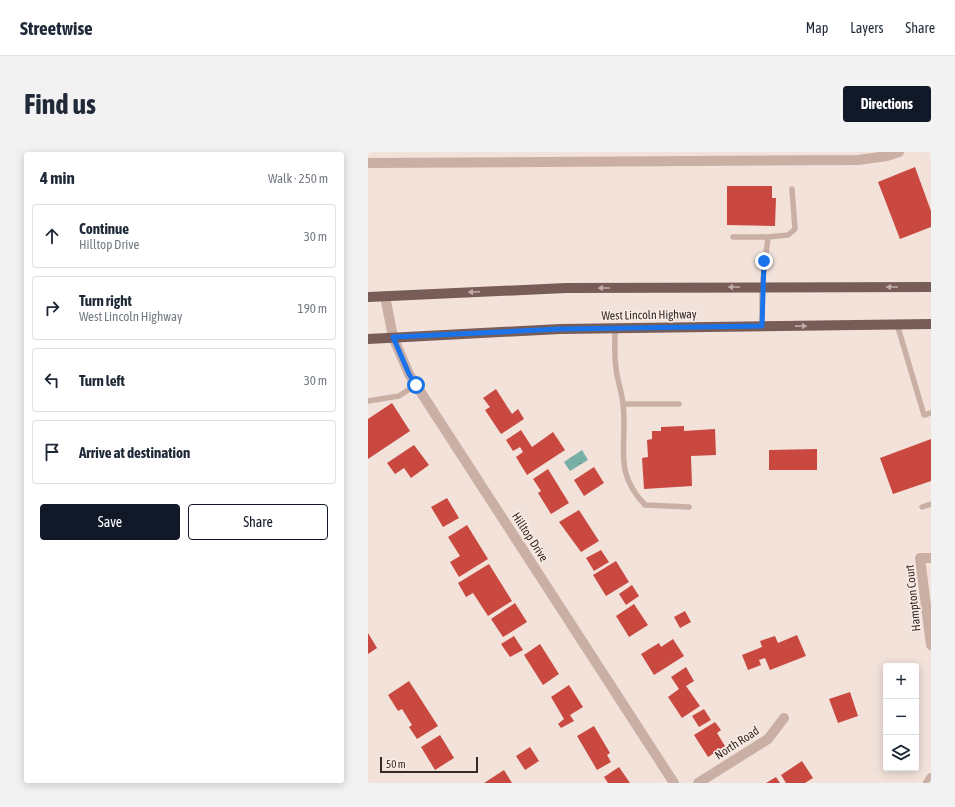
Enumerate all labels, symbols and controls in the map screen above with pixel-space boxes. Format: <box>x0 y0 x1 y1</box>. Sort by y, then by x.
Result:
text: Streetwise <box>20 17 93 39</box>
text: Map <box>806 20 828 36</box>
text: Layers <box>850 20 883 36</box>
text: Share <box>905 20 935 36</box>
button: Directions <box>843 86 931 122</box>
text: Find us <box>24 88 96 120</box>
text: 4 min <box>40 168 75 188</box>
text: Walk · 250 m <box>268 171 328 186</box>
text: Continue <box>79 220 129 237</box>
icon: ahead <box>41 225 63 247</box>
text: 30 m <box>304 229 327 244</box>
text: Hilltop Drive <box>79 237 139 252</box>
route end <box>755 252 773 270</box>
one-way arrow <box>598 284 610 291</box>
one-way arrow <box>727 284 740 290</box>
one-way arrow <box>885 284 898 290</box>
one-way arrow <box>468 288 480 295</box>
text: Turn right <box>79 292 132 309</box>
icon: right <box>41 297 63 319</box>
text: 190 m <box>298 301 327 316</box>
street label: West Lincoln Highway <box>601 307 697 323</box>
text: West Lincoln Highway <box>79 309 182 324</box>
one-way arrow <box>795 322 807 329</box>
icon: left <box>41 369 63 391</box>
text: Turn left <box>79 372 125 389</box>
text: 30 m <box>304 373 327 388</box>
route start <box>407 376 425 394</box>
icon: arrive <box>41 441 63 463</box>
text: Arrive at destination <box>79 444 190 461</box>
button: Save <box>40 504 180 540</box>
button: Share <box>188 504 328 540</box>
street label: Hilltop Drive <box>509 510 551 564</box>
street label: Hampton Court <box>902 563 923 632</box>
map controls <box>883 663 919 771</box>
button: + <box>883 663 919 699</box>
button: − <box>883 699 919 735</box>
street label: North Road <box>712 724 762 762</box>
button: layers <box>883 735 919 771</box>
scale bar <box>380 755 478 774</box>
text: 50 m <box>386 758 406 770</box>

